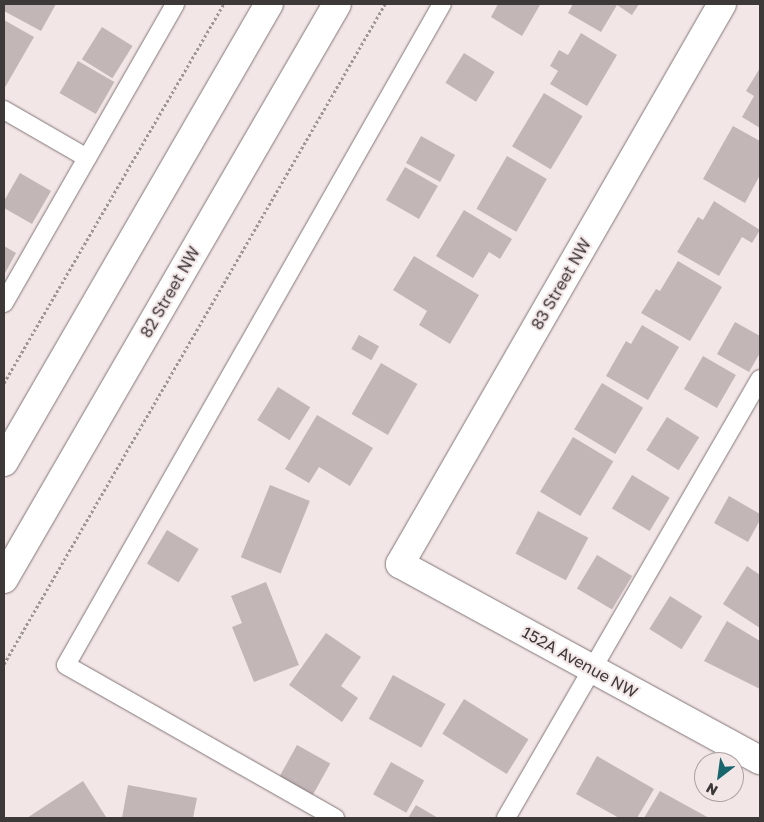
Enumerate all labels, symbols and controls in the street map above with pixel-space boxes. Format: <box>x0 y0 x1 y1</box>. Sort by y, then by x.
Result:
street label: 83 Street NW <box>527 235 595 333</box>
street label: 82 Street NW <box>136 243 204 341</box>
street label: 152A Avenue NW <box>519 622 641 702</box>
north arrow <box>694 752 744 802</box>
text: N <box>703 780 721 800</box>

